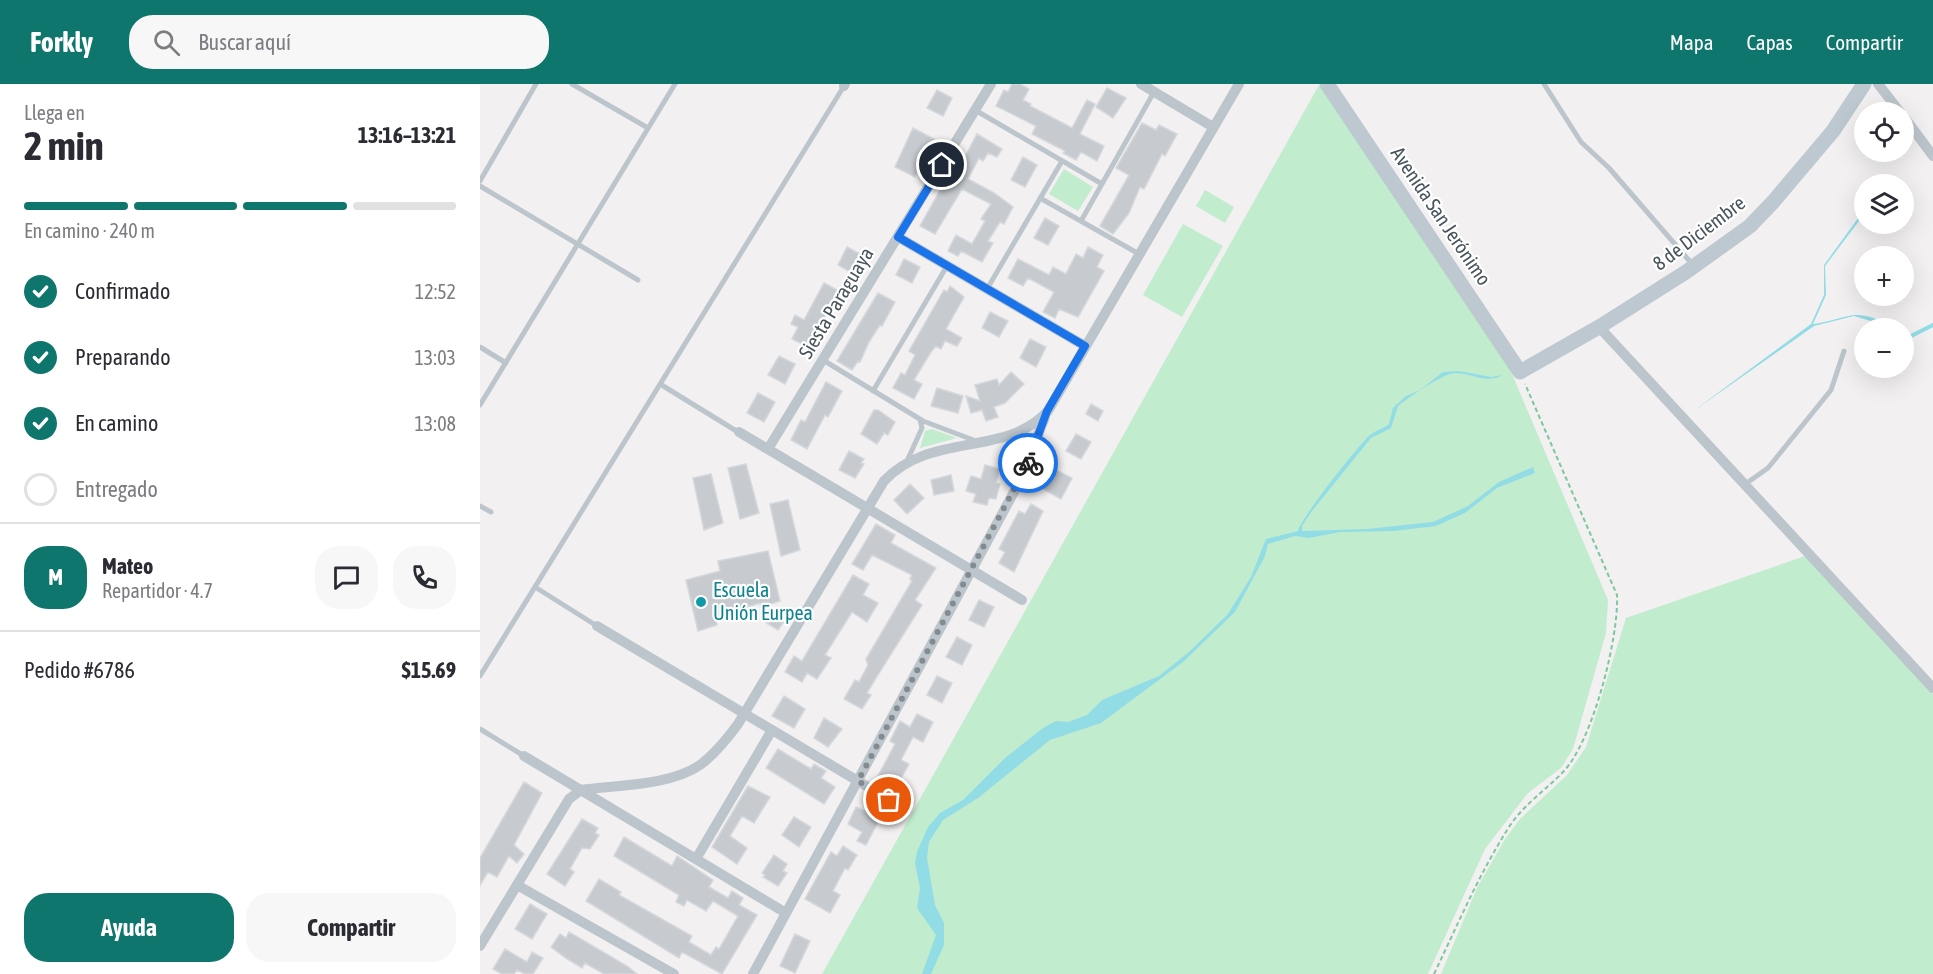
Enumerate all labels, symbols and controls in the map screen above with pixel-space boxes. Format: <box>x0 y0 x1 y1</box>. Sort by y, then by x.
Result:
search box <box>129 15 549 69</box>
text: Forkly <box>30 26 93 58</box>
icon: search <box>150 26 183 59</box>
text: Buscar aquí <box>198 29 291 55</box>
text: Mapa <box>1670 30 1713 54</box>
text: Capas <box>1746 30 1793 54</box>
text: Compartir <box>1826 30 1903 54</box>
text: Llega en <box>24 101 85 124</box>
map controls <box>1854 102 1914 378</box>
button: locate <box>1854 102 1914 162</box>
text: 13:16–13:21 <box>358 122 456 148</box>
text: 2 min <box>24 124 104 168</box>
pin <box>916 139 967 190</box>
street label: Avenida San Jerónimo <box>1387 142 1496 289</box>
icon: home <box>925 148 958 181</box>
button: layers <box>1854 174 1914 234</box>
street label: 8 de Diciembre <box>1648 191 1749 275</box>
text: En camino · 240 m <box>24 219 155 242</box>
street label: Siesta Paraguaya <box>793 243 878 362</box>
button: + <box>1854 246 1914 306</box>
icon: check <box>24 275 57 308</box>
text: Confirmado <box>75 278 170 304</box>
text: 12:52 <box>415 280 456 303</box>
button: − <box>1854 318 1914 378</box>
icon: check <box>24 341 57 374</box>
text: Preparando <box>75 344 171 370</box>
text: 13:03 <box>414 346 456 369</box>
icon: check <box>24 407 57 440</box>
text: En camino <box>75 410 158 436</box>
text: 13:08 <box>414 412 456 435</box>
courier <box>998 433 1058 493</box>
icon: bike <box>1012 447 1045 480</box>
text: Entregado <box>75 476 158 502</box>
button: chat <box>315 546 378 609</box>
button: phone <box>393 546 456 609</box>
text: Mateo <box>102 553 153 579</box>
text: M <box>48 564 63 590</box>
place label: Escuela Unión Eurpea <box>713 578 813 624</box>
text: Repartidor · 4.7 <box>102 579 213 602</box>
marker: Escuela Unión Eurpea <box>694 595 708 609</box>
text: Pedido #6786 <box>24 657 135 683</box>
text: $15.69 <box>401 657 456 683</box>
pin <box>863 774 914 825</box>
icon: bag <box>872 783 905 816</box>
button: Ayuda <box>24 893 234 962</box>
button: Compartir <box>246 893 456 962</box>

